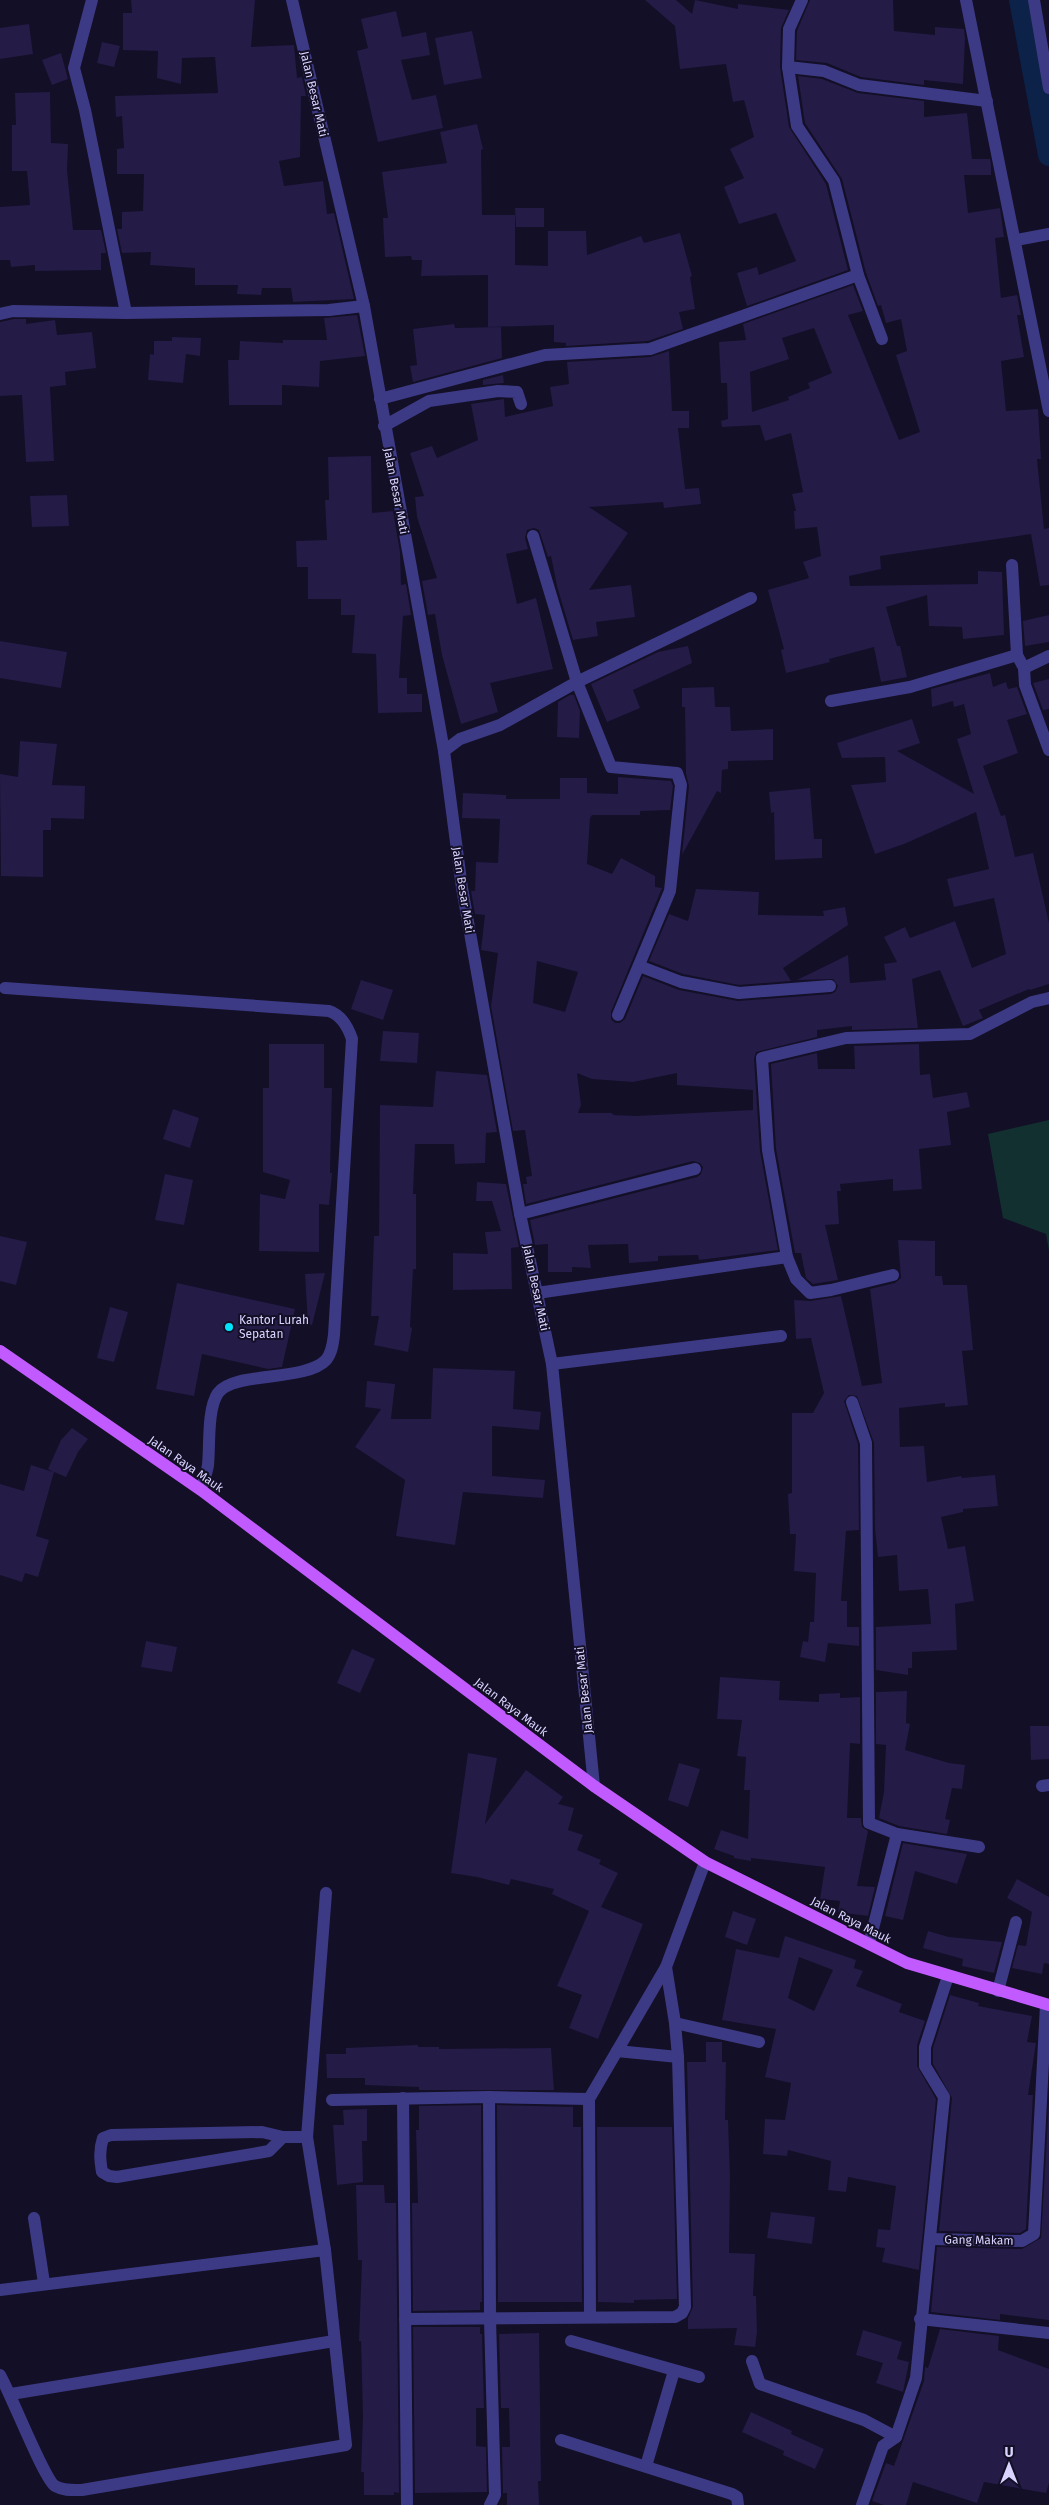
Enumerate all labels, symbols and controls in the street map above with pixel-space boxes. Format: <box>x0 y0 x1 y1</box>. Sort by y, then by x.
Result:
street label: Jalan Besar Mati <box>297 50 331 138</box>
street label: Jalan Besar Mati <box>381 447 411 535</box>
street label: Jalan Besar Mati <box>449 846 477 934</box>
street label: Jalan Besar Mati <box>520 1244 552 1332</box>
place label: Kantor Lurah Sepatan <box>239 1313 309 1341</box>
marker: Kantor Lurah Sepatan <box>223 1321 235 1333</box>
street label: Jalan Raya Mauk <box>146 1433 227 1496</box>
street label: Jalan Besar Mati <box>572 1646 596 1734</box>
street label: Jalan Raya Mauk <box>472 1675 551 1740</box>
street label: Jalan Raya Mauk <box>809 1894 894 1947</box>
street label: Gang Makam <box>944 2232 1014 2248</box>
north arrow <box>984 2440 1034 2490</box>
text: U <box>1004 2444 1014 2461</box>

